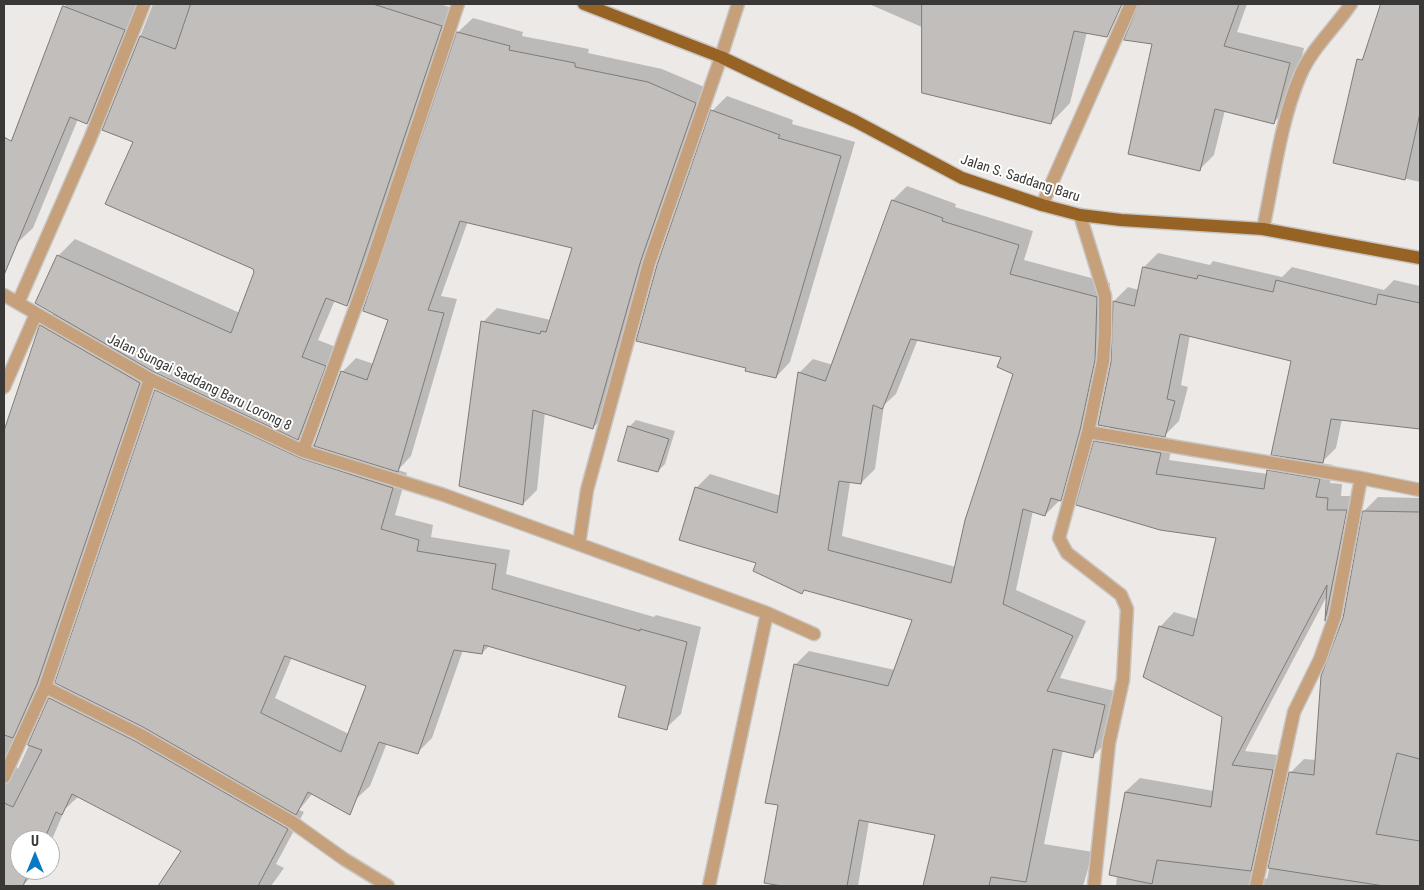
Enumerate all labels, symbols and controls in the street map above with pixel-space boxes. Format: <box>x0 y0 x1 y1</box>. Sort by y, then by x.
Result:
street label: Jalan S. Saddang Baru <box>958 152 1082 206</box>
street label: Jalan Sungai Saddang Baru Lorong 8 <box>104 331 294 435</box>
north arrow <box>10 830 60 880</box>
text: U <box>31 833 39 849</box>

